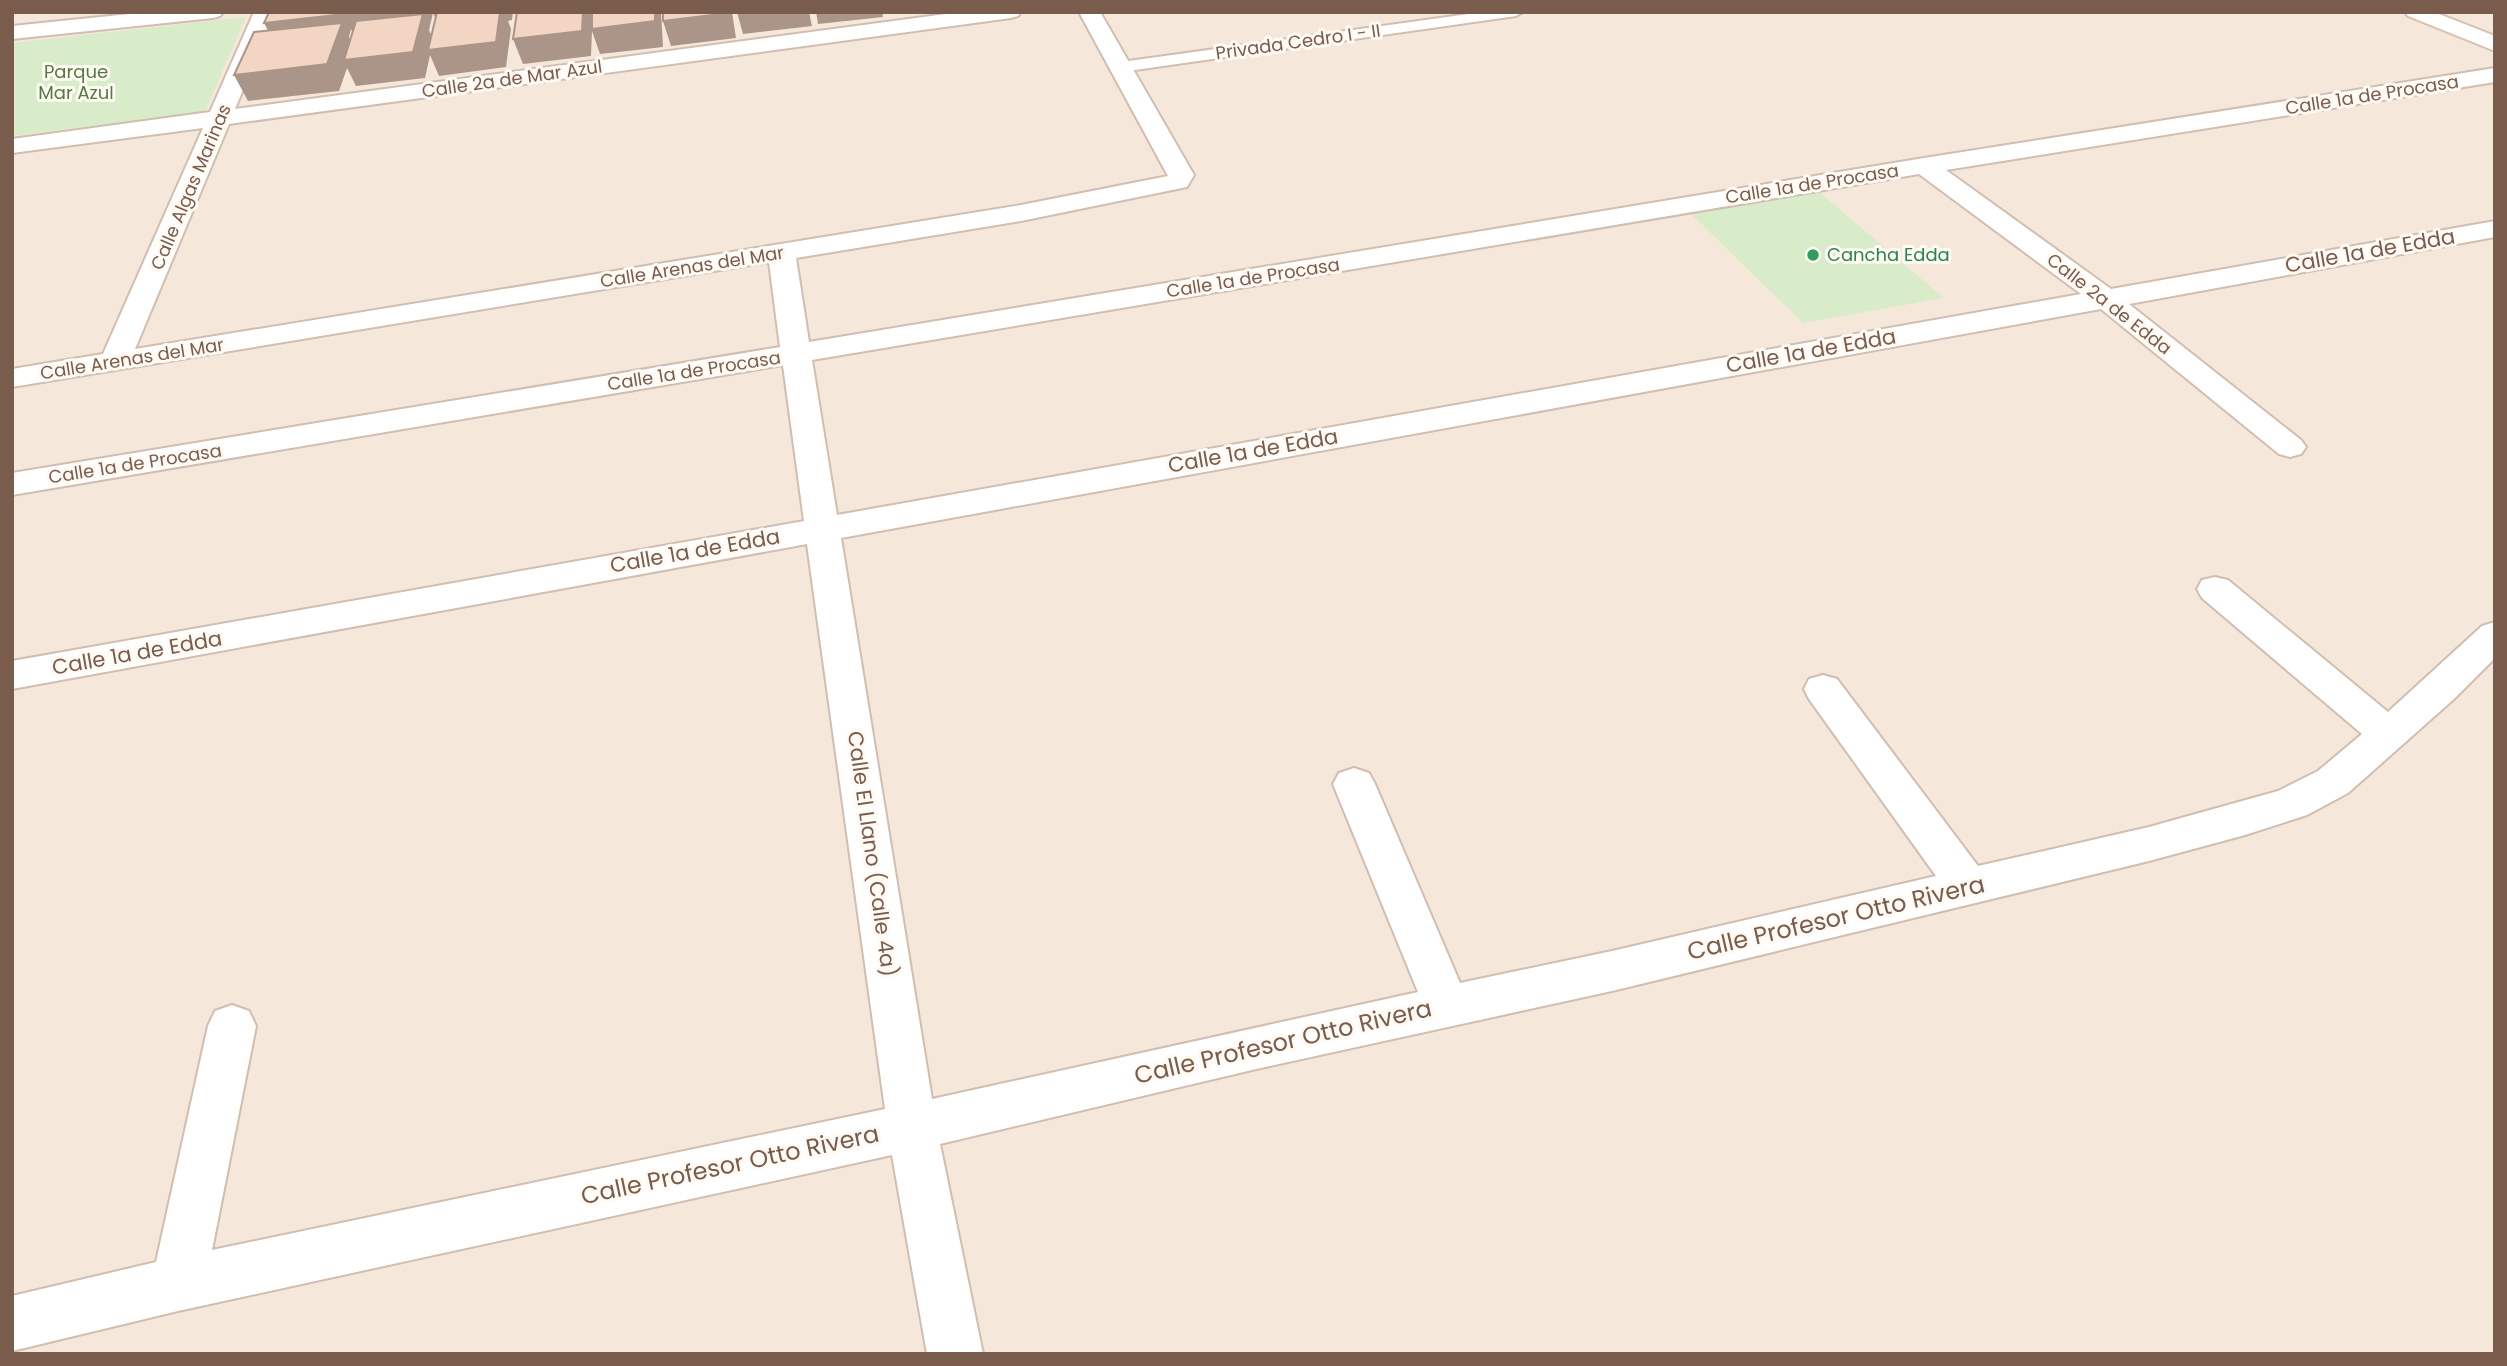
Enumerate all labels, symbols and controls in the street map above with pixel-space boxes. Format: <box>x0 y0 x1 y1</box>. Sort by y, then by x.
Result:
street label: Privada Cedro I - II <box>1214 18 1382 65</box>
street label: Calle 2a de Mar Azul <box>420 53 604 104</box>
park label: Parque Mar Azul <box>38 59 114 105</box>
street label: Calle 1a de Procasa <box>2284 68 2460 121</box>
street label: Calle Algas Marinas <box>144 100 237 274</box>
street label: Calle 1a de Procasa <box>1724 157 1900 210</box>
street label: Calle 1a de Edda <box>2283 221 2457 280</box>
street label: Calle Arenas del Mar <box>598 240 786 293</box>
place label: Cancha Edda <box>1827 242 1950 267</box>
marker: Cancha Edda <box>1805 247 1821 263</box>
street label: Calle 2a de Edda <box>2042 247 2177 360</box>
street label: Calle 1a de Procasa <box>1165 251 1341 304</box>
street label: Calle 1a de Edda <box>1724 321 1898 380</box>
street label: Calle Arenas del Mar <box>38 332 226 385</box>
street label: Calle 1a de Procasa <box>606 344 782 397</box>
street label: Calle 1a de Edda <box>1166 421 1340 480</box>
street label: Calle 1a de Procasa <box>47 437 223 490</box>
street label: Calle 1a de Edda <box>608 521 782 580</box>
street label: Calle 1a de Edda <box>50 623 224 682</box>
street label: Calle El Llano (Calle 4a) <box>841 729 904 979</box>
street label: Calle Profesor Otto Rivera <box>1684 867 1988 968</box>
street label: Calle Profesor Otto Rivera <box>1131 991 1435 1092</box>
street label: Calle Profesor Otto Rivera <box>578 1117 882 1212</box>

